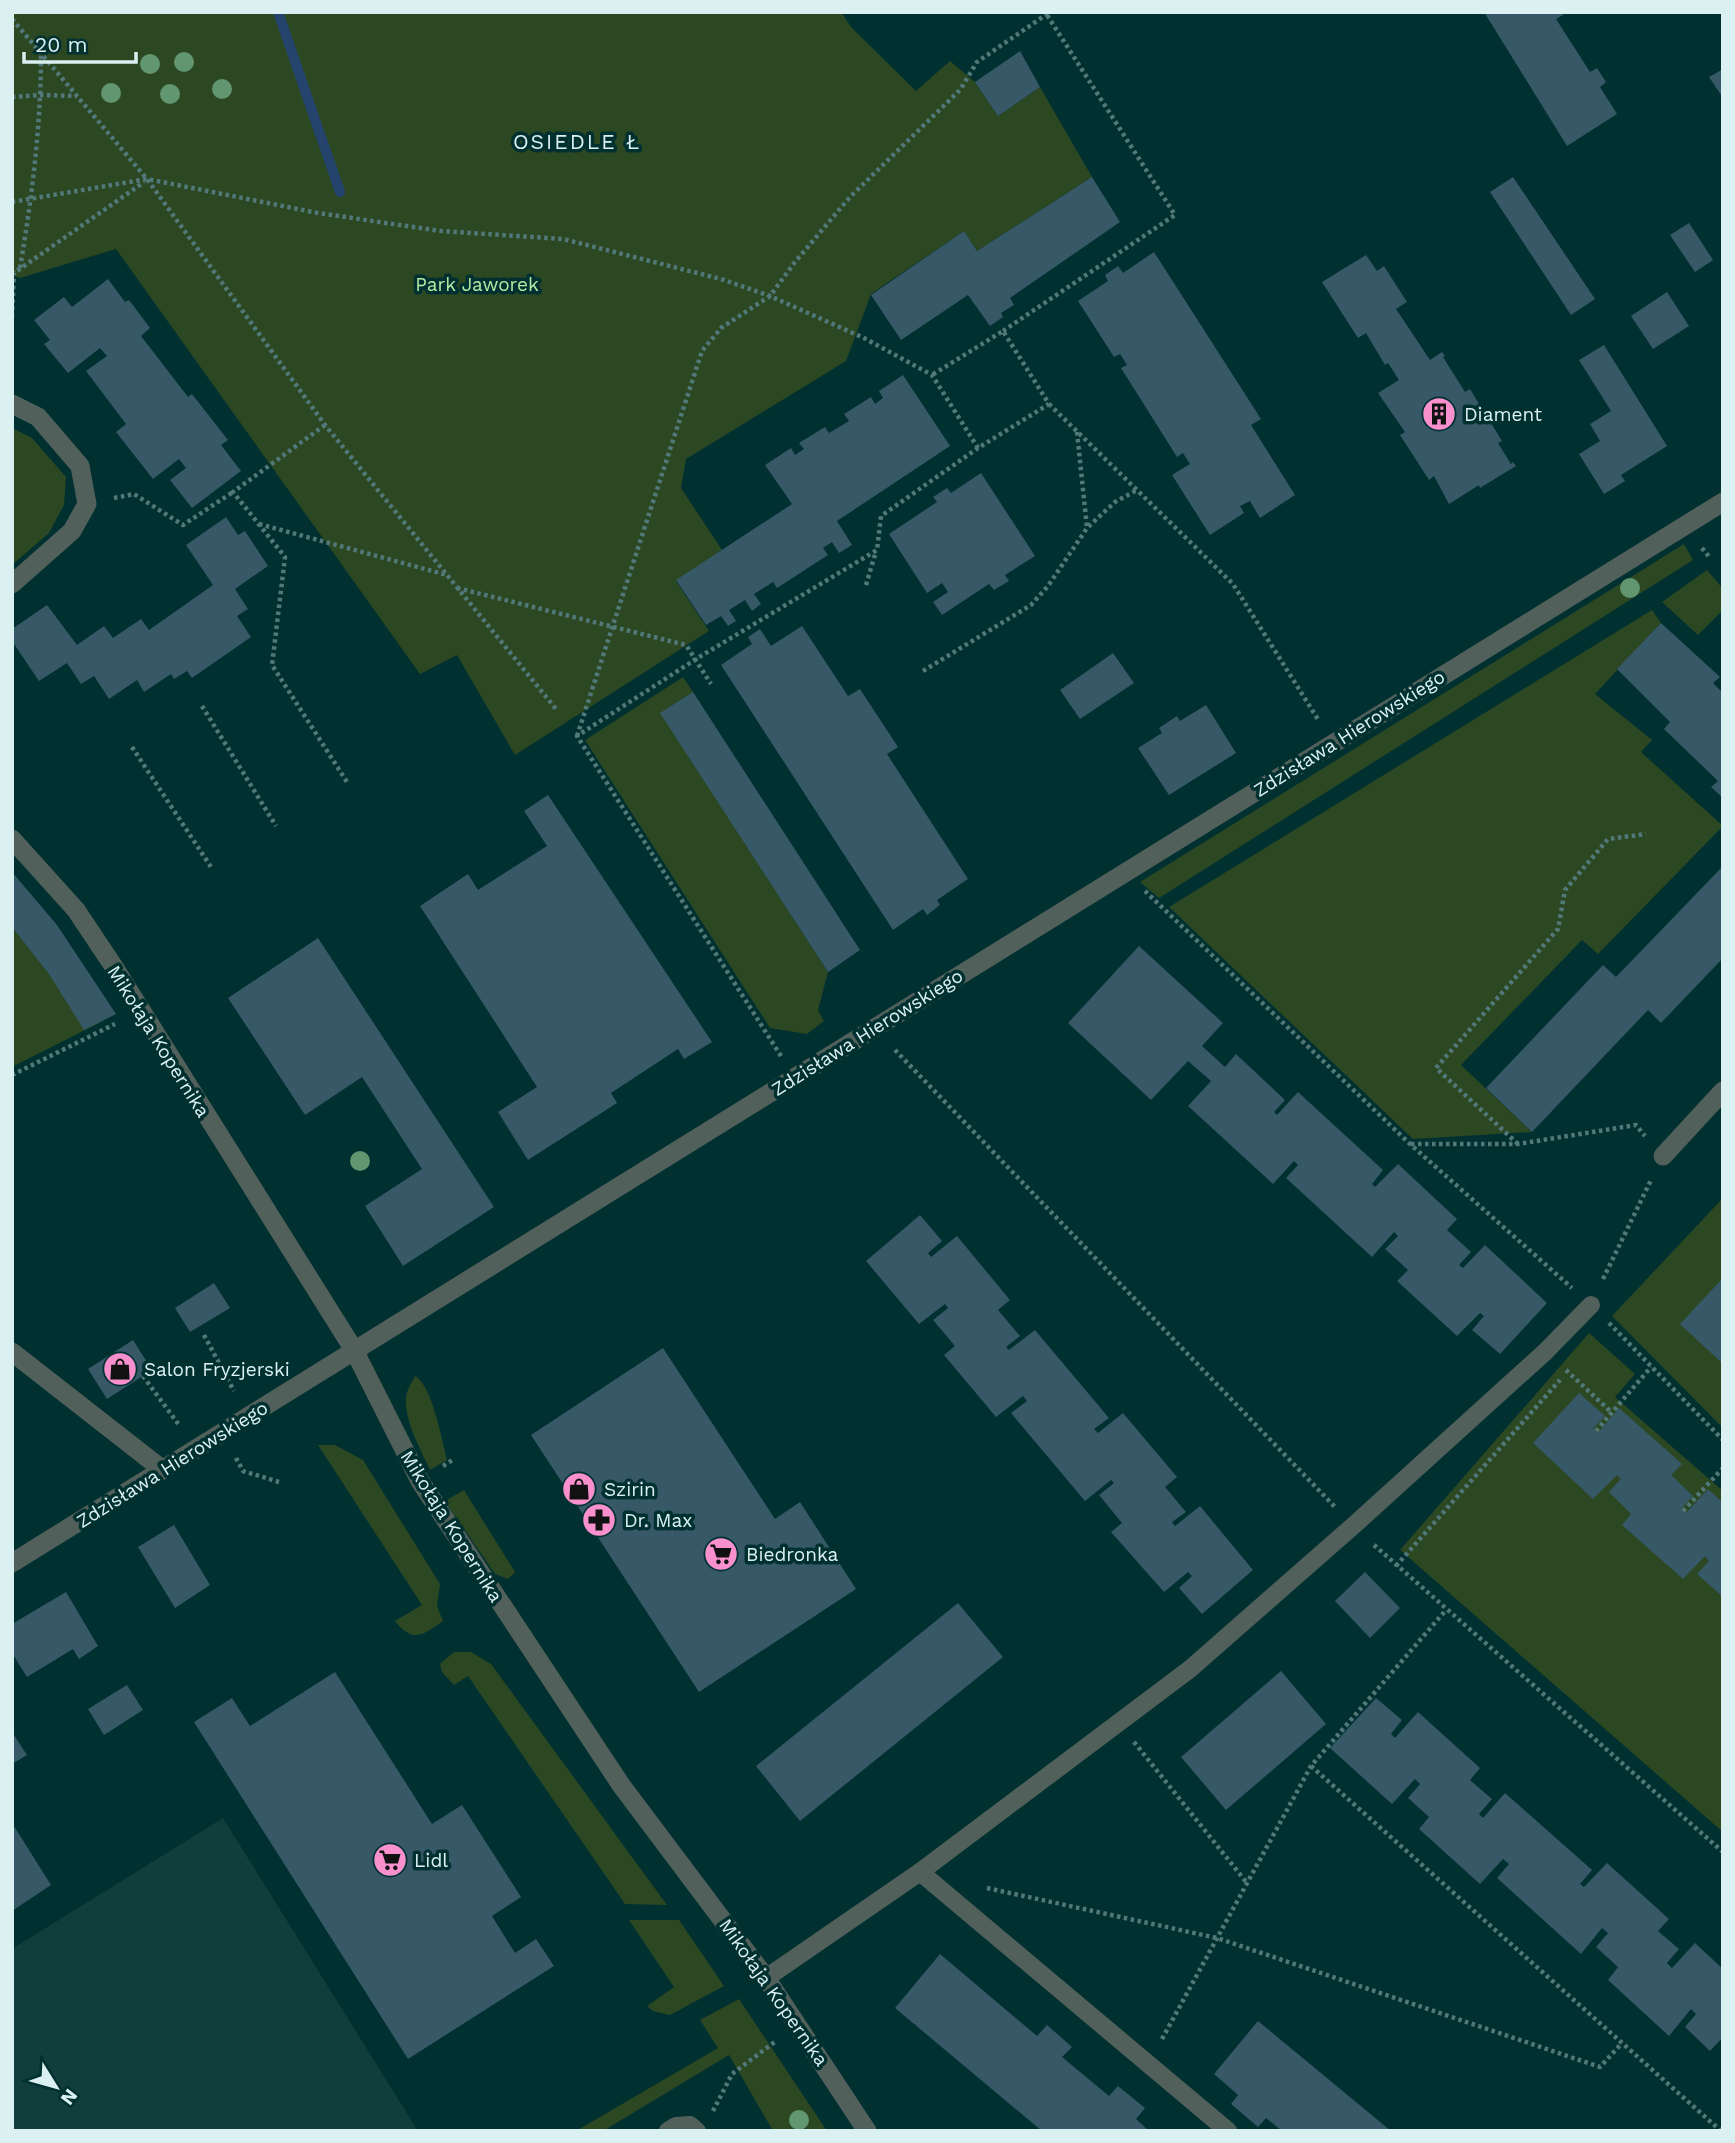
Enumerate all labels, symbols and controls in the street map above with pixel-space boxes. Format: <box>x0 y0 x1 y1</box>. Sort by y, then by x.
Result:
scale bar <box>24 21 136 65</box>
text: 20 m <box>35 32 87 57</box>
district label: OSIEDLE Ł <box>513 129 641 154</box>
park label: Park Jaworek <box>415 273 539 296</box>
building icon: Diament <box>1420 395 1458 433</box>
place label: Diament <box>1464 403 1542 426</box>
street label: Zdzisława Hierowskiego <box>1249 665 1449 802</box>
street label: Mikołaja Kopernika <box>103 961 215 1122</box>
street label: Zdzisława Hierowskiego <box>767 964 967 1101</box>
shop icon: Salon Fryzjerski <box>101 1350 139 1388</box>
place label: Salon Fryzjerski <box>144 1358 290 1381</box>
street label: Zdzisława Hierowskiego <box>72 1396 272 1533</box>
street label: Mikołaja Kopernika <box>396 1446 508 1607</box>
shop icon: Szirin <box>560 1470 598 1508</box>
place label: Szirin <box>604 1478 656 1501</box>
pharmacy icon: Dr. Max <box>580 1501 618 1539</box>
place label: Dr. Max <box>624 1509 692 1532</box>
supermarket icon: Biedronka <box>702 1535 740 1573</box>
place label: Biedronka <box>746 1543 839 1566</box>
supermarket icon: Lidl <box>371 1841 409 1879</box>
place label: Lidl <box>414 1849 448 1872</box>
street label: Mikołaja Kopernika <box>714 1914 833 2071</box>
north arrow <box>21 2052 91 2122</box>
text: N <box>56 2084 83 2109</box>

